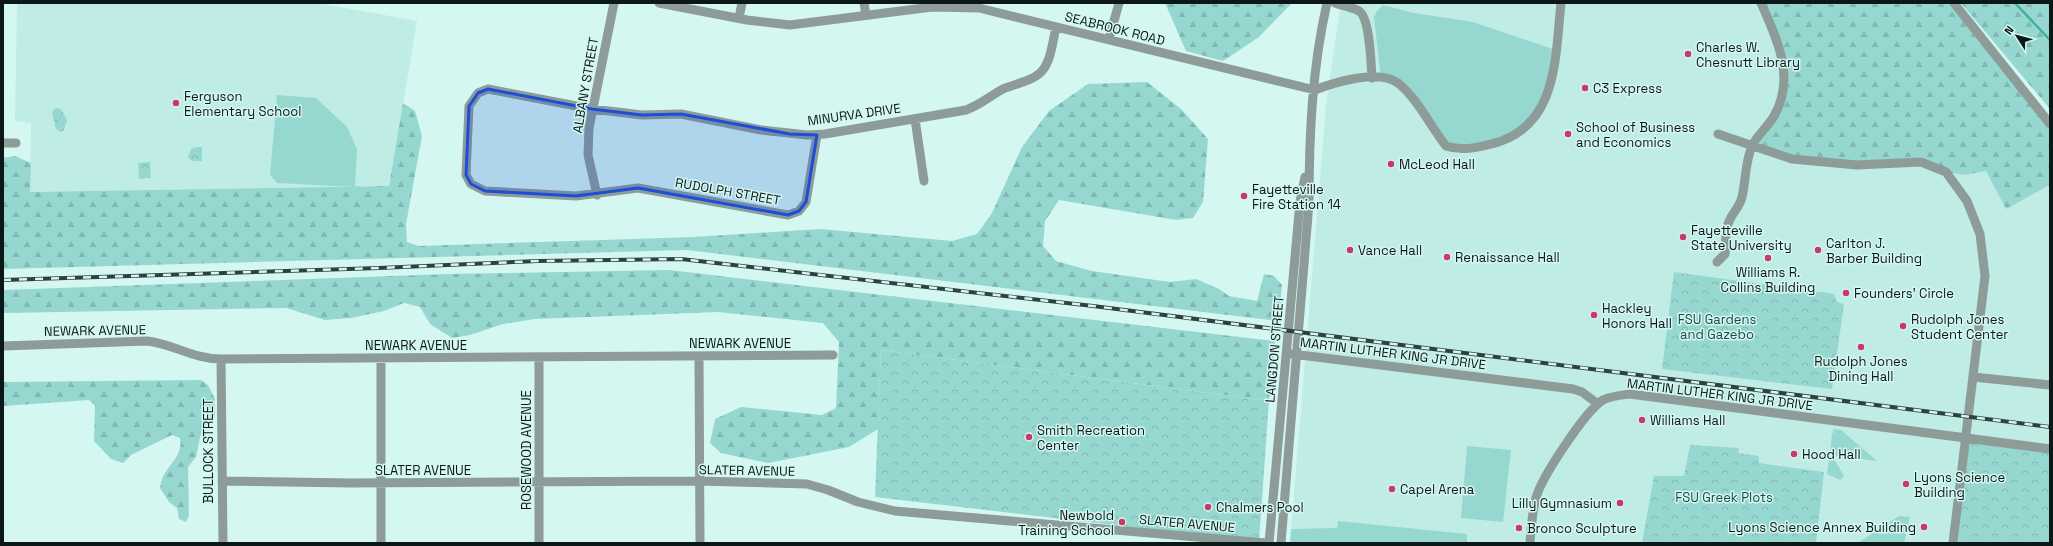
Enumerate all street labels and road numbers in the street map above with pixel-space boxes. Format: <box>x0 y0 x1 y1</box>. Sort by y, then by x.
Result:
street label: SEABROOK ROAD <box>1063 8 1167 49</box>
street label: ALBANY STREET <box>569 35 602 135</box>
street label: MINURVA DRIVE <box>806 100 902 129</box>
street label: RUDOLPH STREET <box>674 174 782 209</box>
street label: LANGDON STREET <box>1261 294 1288 403</box>
street label: NEWARK AVENUE <box>44 321 146 340</box>
street label: MARTIN LUTHER KING JR DRIVE <box>1299 334 1487 373</box>
street label: NEWARK AVENUE <box>689 335 791 352</box>
street label: NEWARK AVENUE <box>365 337 467 354</box>
street label: MARTIN LUTHER KING JR DRIVE <box>1626 375 1814 414</box>
street label: ROSEWOOD AVENUE <box>518 390 535 510</box>
street label: BULLOCK STREET <box>200 398 217 504</box>
street label: SLATER AVENUE <box>699 461 795 480</box>
street label: SLATER AVENUE <box>375 462 471 479</box>
street label: SLATER AVENUE <box>1138 511 1236 536</box>

